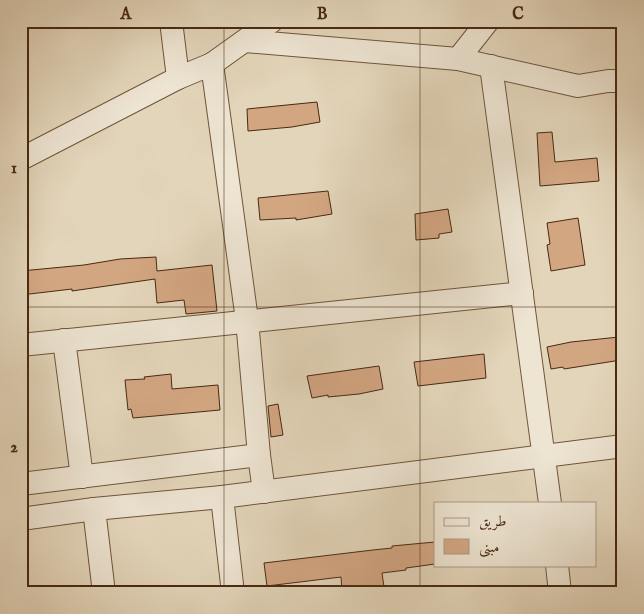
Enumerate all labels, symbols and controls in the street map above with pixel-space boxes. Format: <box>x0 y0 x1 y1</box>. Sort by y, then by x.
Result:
text: A <box>120 5 133 25</box>
text: B <box>317 5 328 25</box>
text: C <box>512 5 524 25</box>
text: 1 <box>11 159 17 179</box>
text: 2 <box>10 438 18 458</box>
legend <box>434 502 596 566</box>
text: طريق <box>479 512 506 531</box>
text: مبنى <box>479 538 499 558</box>

